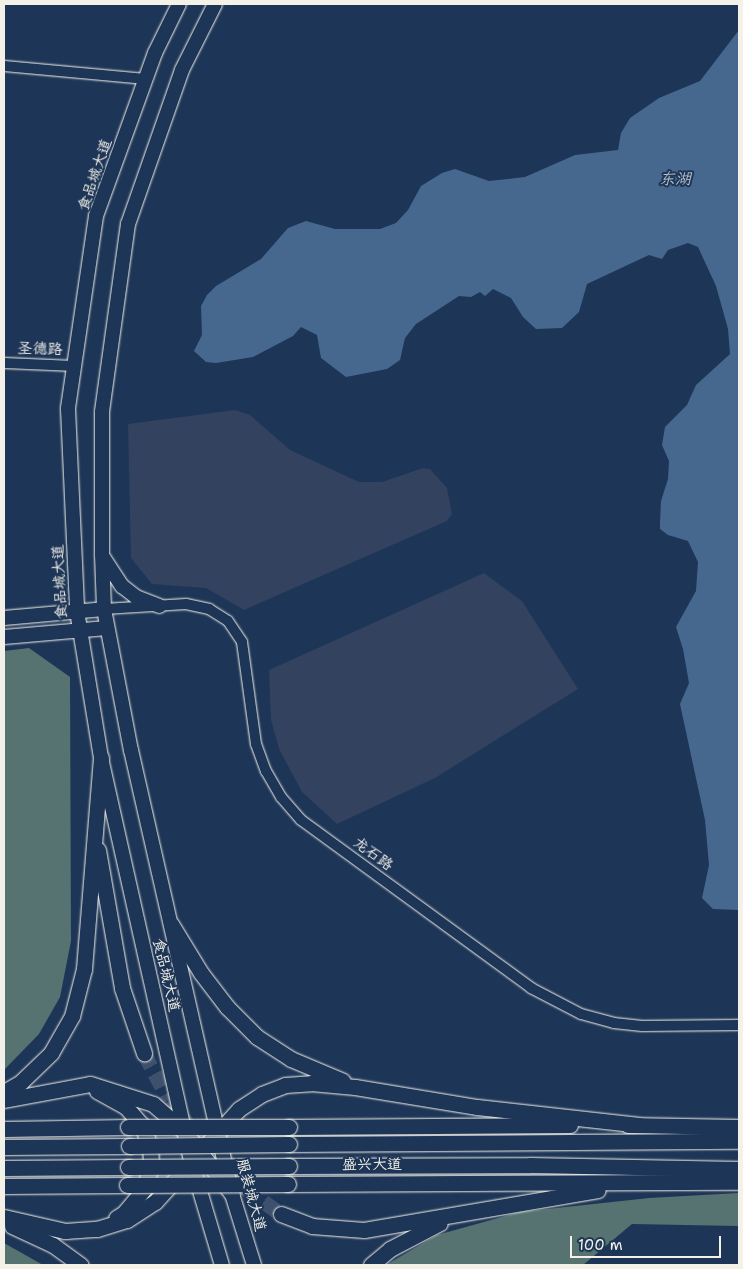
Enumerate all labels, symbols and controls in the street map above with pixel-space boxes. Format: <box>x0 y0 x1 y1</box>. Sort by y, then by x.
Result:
street label: 食品城大道 <box>74 137 116 213</box>
water label: 东湖 <box>659 169 691 189</box>
street label: 圣德路 <box>17 339 63 359</box>
street label: 食品城大道 <box>49 544 71 620</box>
street label: 龙石路 <box>350 833 396 875</box>
street label: 食品城大道 <box>149 936 183 1014</box>
street label: 服装城大道 <box>233 1156 269 1234</box>
street label: 盛兴大道 <box>342 1156 402 1174</box>
scale bar <box>573 1226 724 1258</box>
text: 100 m <box>578 1235 623 1255</box>

